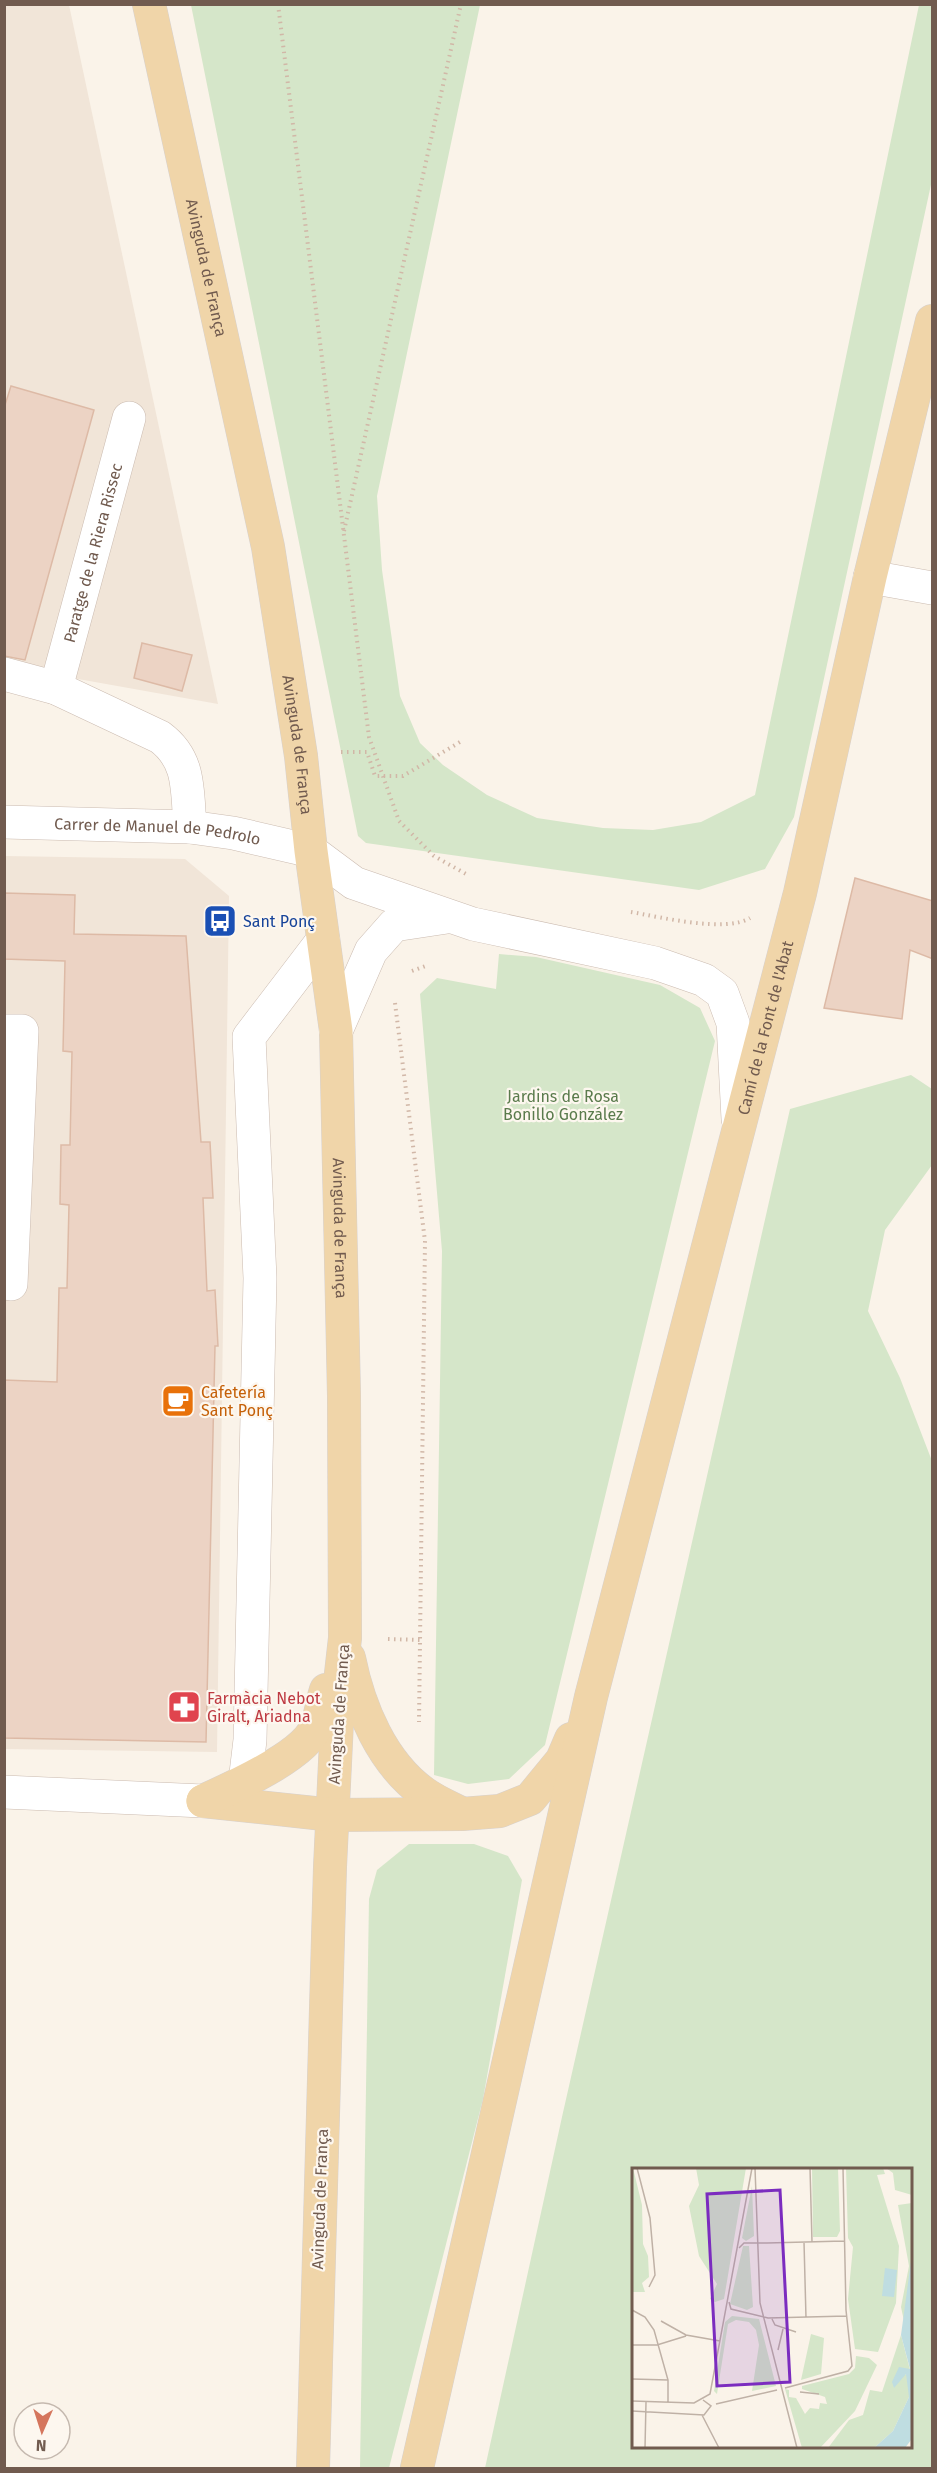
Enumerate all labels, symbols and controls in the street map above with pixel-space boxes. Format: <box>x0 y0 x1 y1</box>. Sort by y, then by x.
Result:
street label: Avinguda de França <box>182 197 231 339</box>
street label: Paratge de la Riera Rissec <box>59 461 126 645</box>
street label: Avinguda de França <box>279 674 317 816</box>
street label: Carrer de Manuel de Pedrolo <box>54 814 263 849</box>
bus stop icon: Sant Ponç <box>202 903 238 939</box>
place label: Sant Ponç <box>243 912 315 932</box>
street label: Camí de la Font de l'Abat <box>733 938 797 1117</box>
park label: Jardins de Rosa Bonillo González <box>503 1087 623 1124</box>
street label: Avinguda de França <box>329 1158 351 1299</box>
cafe icon: Cafetería Sant Ponç <box>160 1383 196 1419</box>
place label: Cafetería Sant Ponç <box>201 1383 273 1421</box>
street label: Avinguda de França <box>325 1643 354 1785</box>
pharmacy icon: Farmàcia Nebot Giralt, Ariadna <box>166 1689 202 1725</box>
place label: Farmàcia Nebot Giralt, Ariadna <box>207 1689 321 1726</box>
street label: Avinguda de França <box>308 2128 333 2270</box>
inset map <box>632 2168 913 2449</box>
north arrow <box>12 2401 72 2461</box>
text: N <box>35 2436 47 2455</box>

